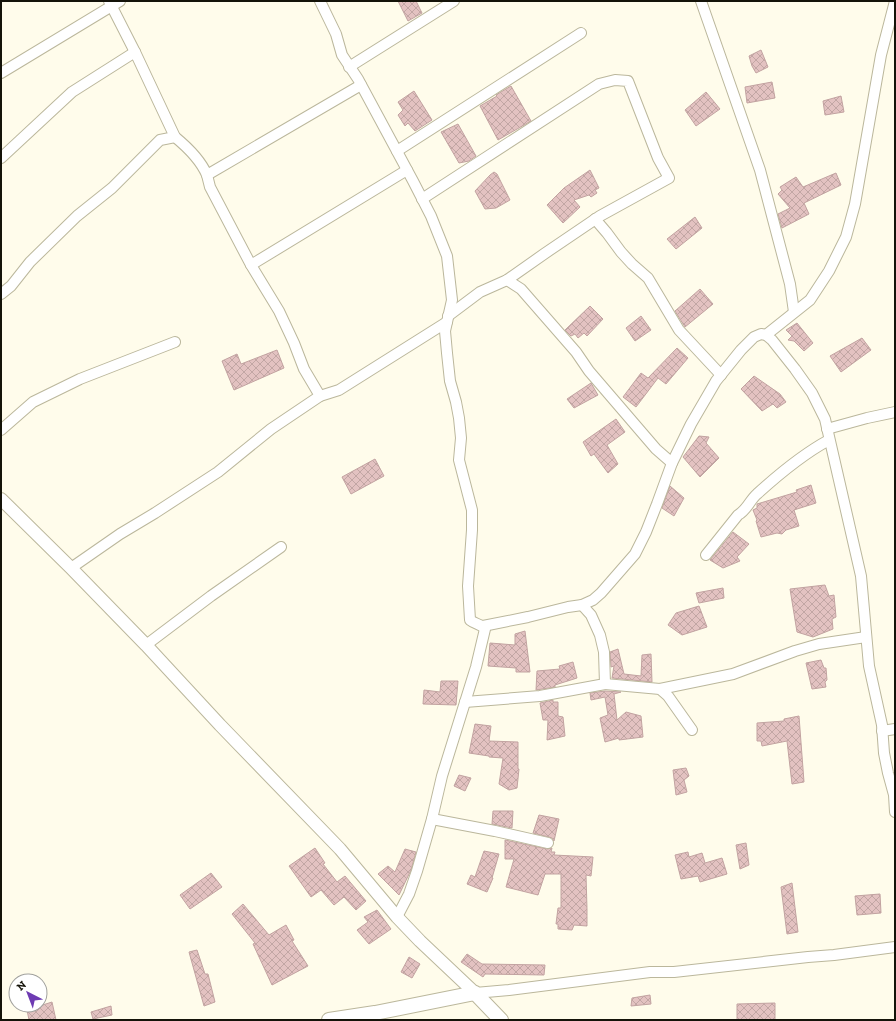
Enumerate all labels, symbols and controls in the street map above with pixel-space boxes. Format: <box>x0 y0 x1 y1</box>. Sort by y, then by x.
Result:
north arrow <box>8 973 48 1013</box>
text: N <box>14 978 30 994</box>

